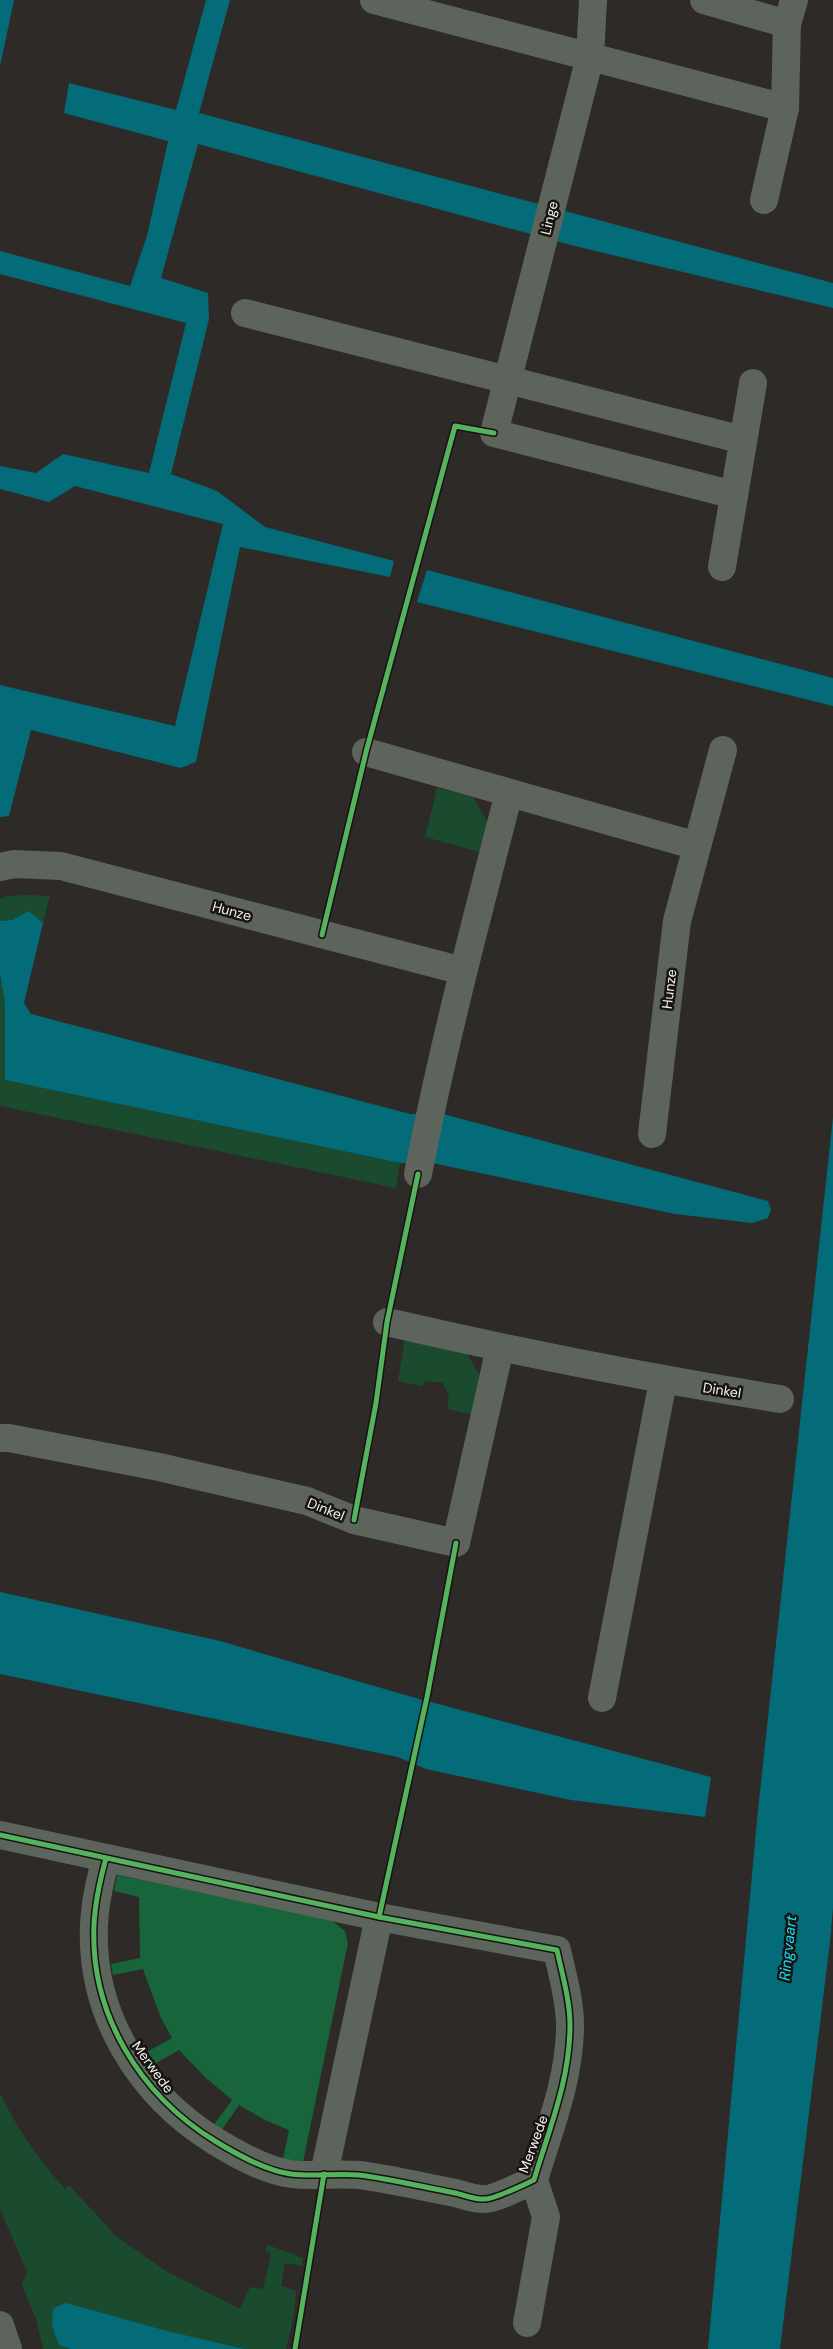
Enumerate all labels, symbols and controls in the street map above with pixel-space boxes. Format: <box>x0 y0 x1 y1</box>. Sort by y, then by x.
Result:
street label: Linge <box>536 199 562 237</box>
street label: Hunze <box>210 897 254 925</box>
street label: Hunze <box>658 968 680 1010</box>
street label: Dinkel <box>702 1378 742 1402</box>
street label: Dinkel <box>305 1493 347 1525</box>
water label: Ringvaart <box>775 1914 801 1982</box>
street label: Merwede <box>128 2037 178 2097</box>
street label: Merwede <box>514 2113 552 2175</box>

